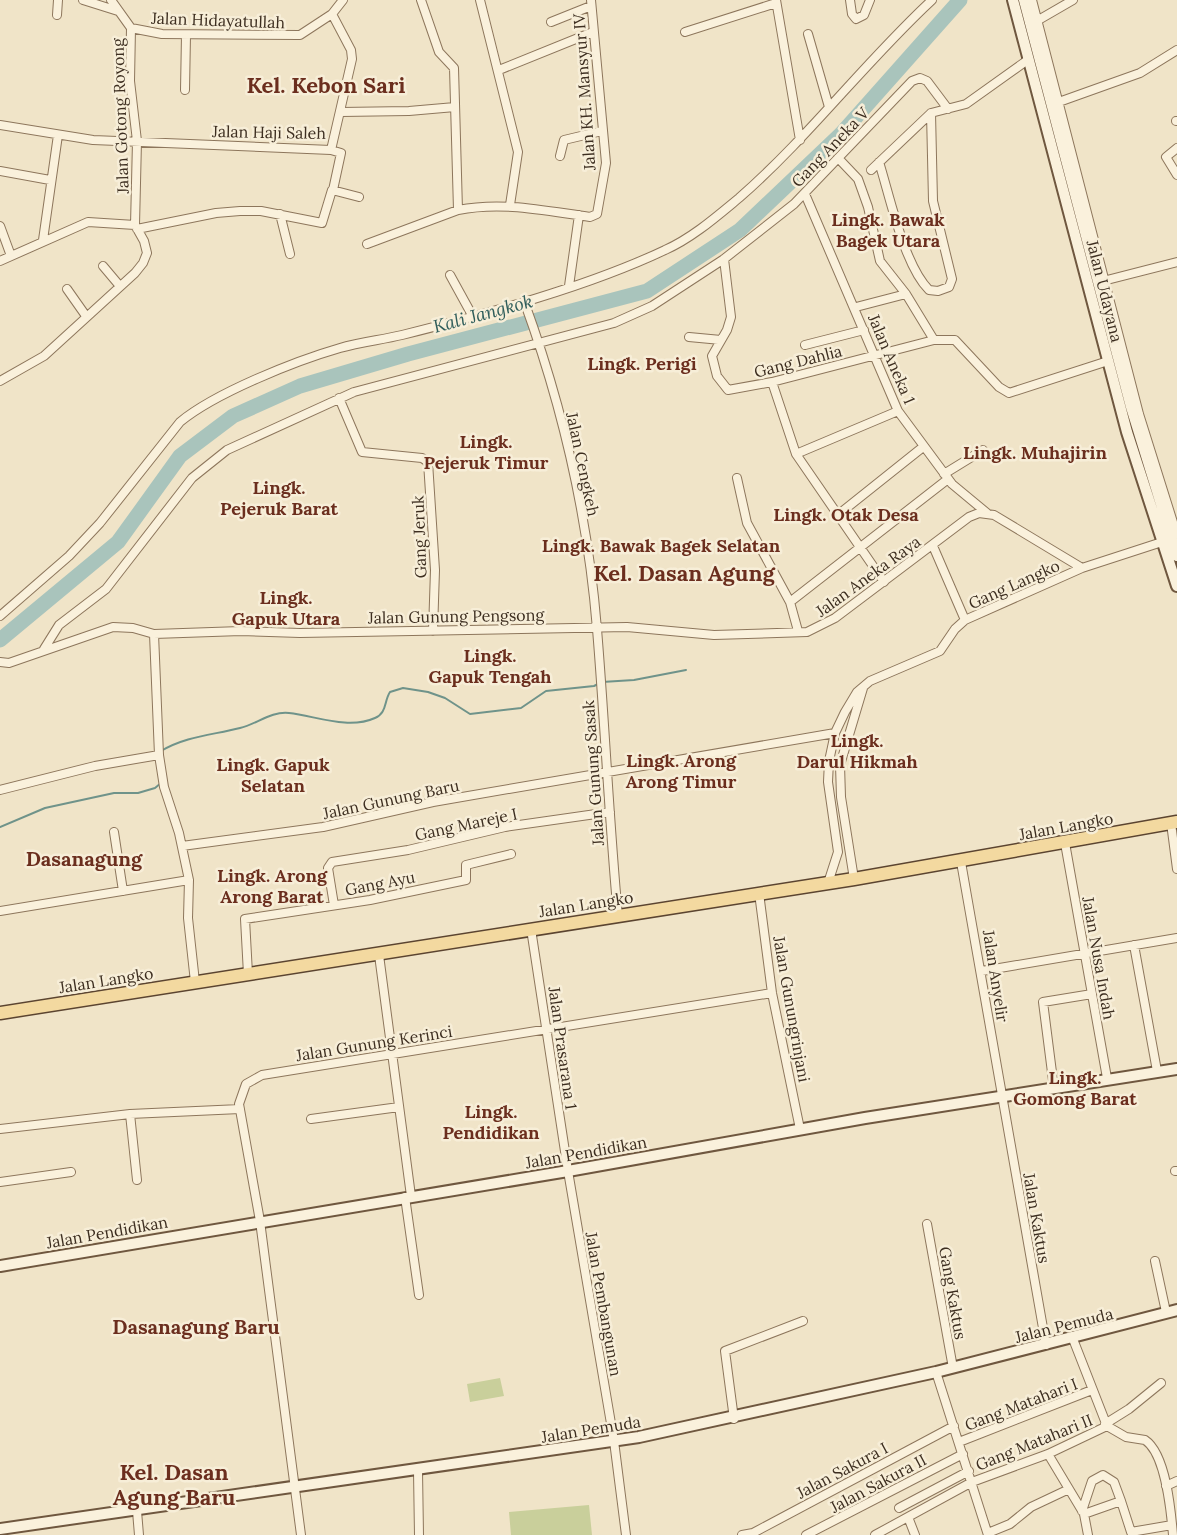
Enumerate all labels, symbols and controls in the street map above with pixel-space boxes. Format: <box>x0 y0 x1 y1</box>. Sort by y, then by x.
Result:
street label: Jalan Hidayatullah <box>150 8 286 32</box>
street label: Jalan KH. Mansyur IV <box>569 12 600 172</box>
street label: Jalan Gotong Royong <box>107 37 133 195</box>
district label: Kel. Kebon Sari <box>247 71 405 99</box>
street label: Gang Aneka V <box>787 103 873 191</box>
street label: Jalan Haji Saleh <box>211 121 327 143</box>
district label: Lingk. Bawak Bagek Utara <box>831 208 945 252</box>
street label: Jalan Udayana <box>1082 237 1127 344</box>
water label: Kali Jangkok <box>431 289 535 338</box>
street label: Jalan Aneka 1 <box>864 310 920 407</box>
street label: Gang Dahlia <box>752 340 844 382</box>
district label: Lingk. Perigi <box>587 352 697 375</box>
street label: Jalan Cengkeh <box>562 409 604 518</box>
district label: Lingk. Pejeruk Timur <box>424 430 549 474</box>
district label: Lingk. Muhajirin <box>963 441 1107 464</box>
district label: Lingk. Pejeruk Barat <box>220 476 338 520</box>
street label: Gang Jeruk <box>408 495 430 579</box>
district label: Lingk. Otak Desa <box>773 503 919 526</box>
street label: Jalan Aneka Raya <box>811 531 924 621</box>
district label: Lingk. Bawak Bagek Selatan <box>542 534 781 557</box>
street label: Gang Langko <box>965 555 1063 613</box>
district label: Kel. Dasan Agung <box>593 559 775 587</box>
district label: Lingk. Gapuk Utara <box>232 586 341 630</box>
street label: Jalan Gunung Pengsong <box>367 604 545 628</box>
district label: Lingk. Gapuk Tengah <box>429 644 551 688</box>
street label: Jalan Gunung Sasak <box>578 699 608 847</box>
district label: Lingk. Darul Hikmah <box>796 729 918 773</box>
district label: Lingk. Arong Arong Timur <box>626 749 737 793</box>
district label: Lingk. Gapuk Selatan <box>216 753 330 797</box>
street label: Jalan Gunung Baru <box>320 775 461 823</box>
street label: Gang Mareje I <box>413 803 519 845</box>
street label: Jalan Langko <box>1016 808 1115 844</box>
district label: Dasanagung <box>26 846 143 871</box>
district label: Lingk. Arong Arong Barat <box>217 864 328 908</box>
street label: Gang Ayu <box>343 866 417 900</box>
street label: Jalan Langko <box>536 887 635 921</box>
street label: Jalan Nusa Indah <box>1078 894 1120 1021</box>
street label: Jalan Anyelir <box>979 928 1013 1023</box>
street label: Jalan Gunungrinjani <box>769 934 815 1083</box>
street label: Jalan Langko <box>56 963 155 997</box>
street label: Jalan Prasarana 1 <box>544 984 582 1111</box>
street label: Jalan Gunung Kerinci <box>294 1021 453 1065</box>
district label: Lingk. Gomong Barat <box>1013 1066 1137 1110</box>
district label: Lingk. Pendidikan <box>442 1100 540 1144</box>
street label: Jalan Pendidikan <box>523 1131 649 1173</box>
street label: Jalan Kaktus <box>1019 1170 1055 1265</box>
street label: Jalan Pendidikan <box>44 1211 170 1253</box>
street label: Jalan Pembangunan <box>581 1229 627 1378</box>
street label: Gang Kaktus <box>935 1245 971 1341</box>
street label: Jalan Pemuda <box>1012 1303 1115 1347</box>
district label: Dasanagung Baru <box>112 1314 280 1339</box>
street label: Gang Matahari I <box>962 1373 1080 1435</box>
street label: Gang Matahari II <box>972 1409 1096 1475</box>
street label: Jalan Pemuda <box>539 1411 642 1447</box>
street label: Jalan Sakura I <box>792 1438 891 1503</box>
street label: Jalan Sakura II <box>826 1449 929 1517</box>
district label: Kel. Dasan Agung Baru <box>113 1458 236 1511</box>

